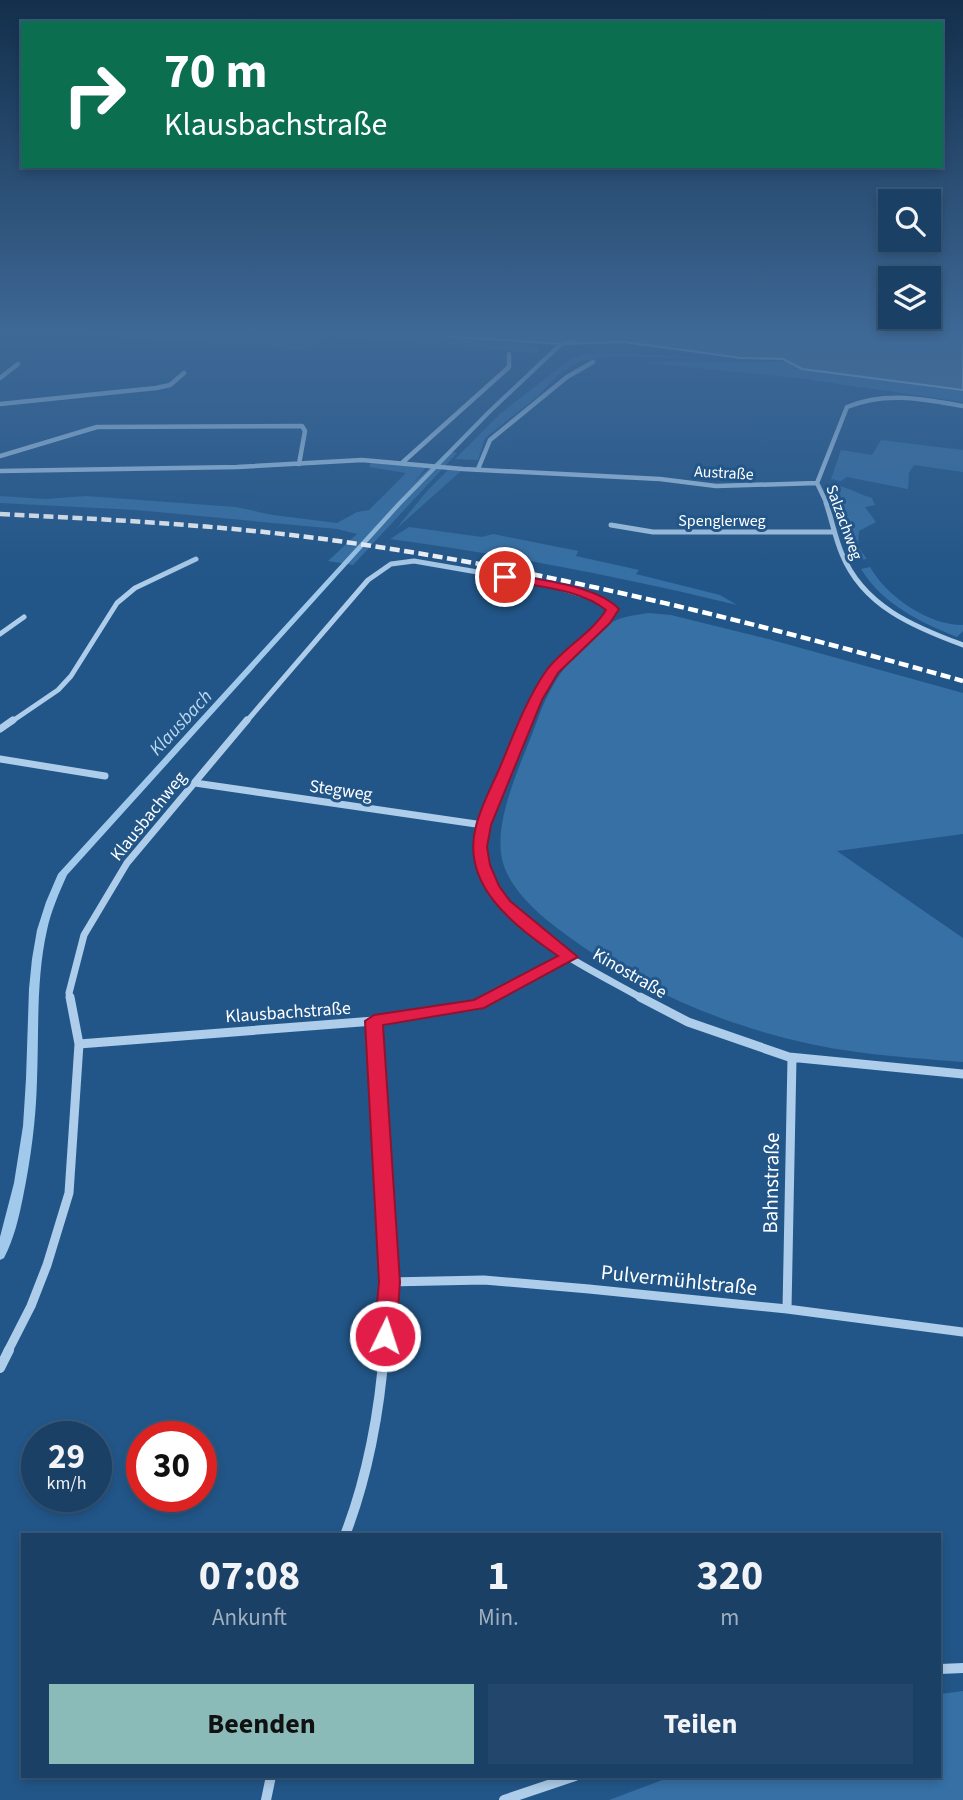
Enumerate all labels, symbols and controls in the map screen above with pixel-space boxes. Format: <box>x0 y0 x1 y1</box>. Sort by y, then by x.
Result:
text: 70 m <box>164 37 268 107</box>
icon: right <box>49 49 140 140</box>
text: Klausbachstraße <box>164 102 387 148</box>
map controls <box>878 189 941 329</box>
button: search <box>878 189 941 252</box>
button: layers <box>878 266 941 329</box>
street label: Austraße <box>694 460 754 486</box>
street label: Salzachweg <box>820 482 868 563</box>
street label: Spenglerweg <box>678 510 766 532</box>
pin <box>475 547 535 607</box>
icon: arrive <box>486 558 524 596</box>
water label: Klausbach <box>143 684 219 762</box>
street label: Klausbachweg <box>104 766 192 866</box>
street label: Stegweg <box>308 774 374 807</box>
street label: Kinostraße <box>588 942 672 1005</box>
street label: Klausbachstraße <box>224 996 352 1029</box>
street label: Bahnstraße <box>755 1132 787 1234</box>
street label: Pulvermühlstraße <box>599 1257 759 1303</box>
position arrow <box>348 1299 422 1373</box>
speed limit sign: 30 <box>126 1421 217 1512</box>
text: 29 <box>48 1432 85 1482</box>
text: km/h <box>47 1471 86 1496</box>
text: 07:08 <box>199 1546 300 1606</box>
text: 1 <box>487 1546 509 1606</box>
text: 320 <box>697 1546 763 1606</box>
text: Ankunft <box>212 1601 287 1634</box>
text: Min. <box>478 1601 519 1634</box>
text: m <box>720 1601 739 1634</box>
button: Beenden <box>49 1684 474 1764</box>
button: Teilen <box>488 1684 913 1764</box>

